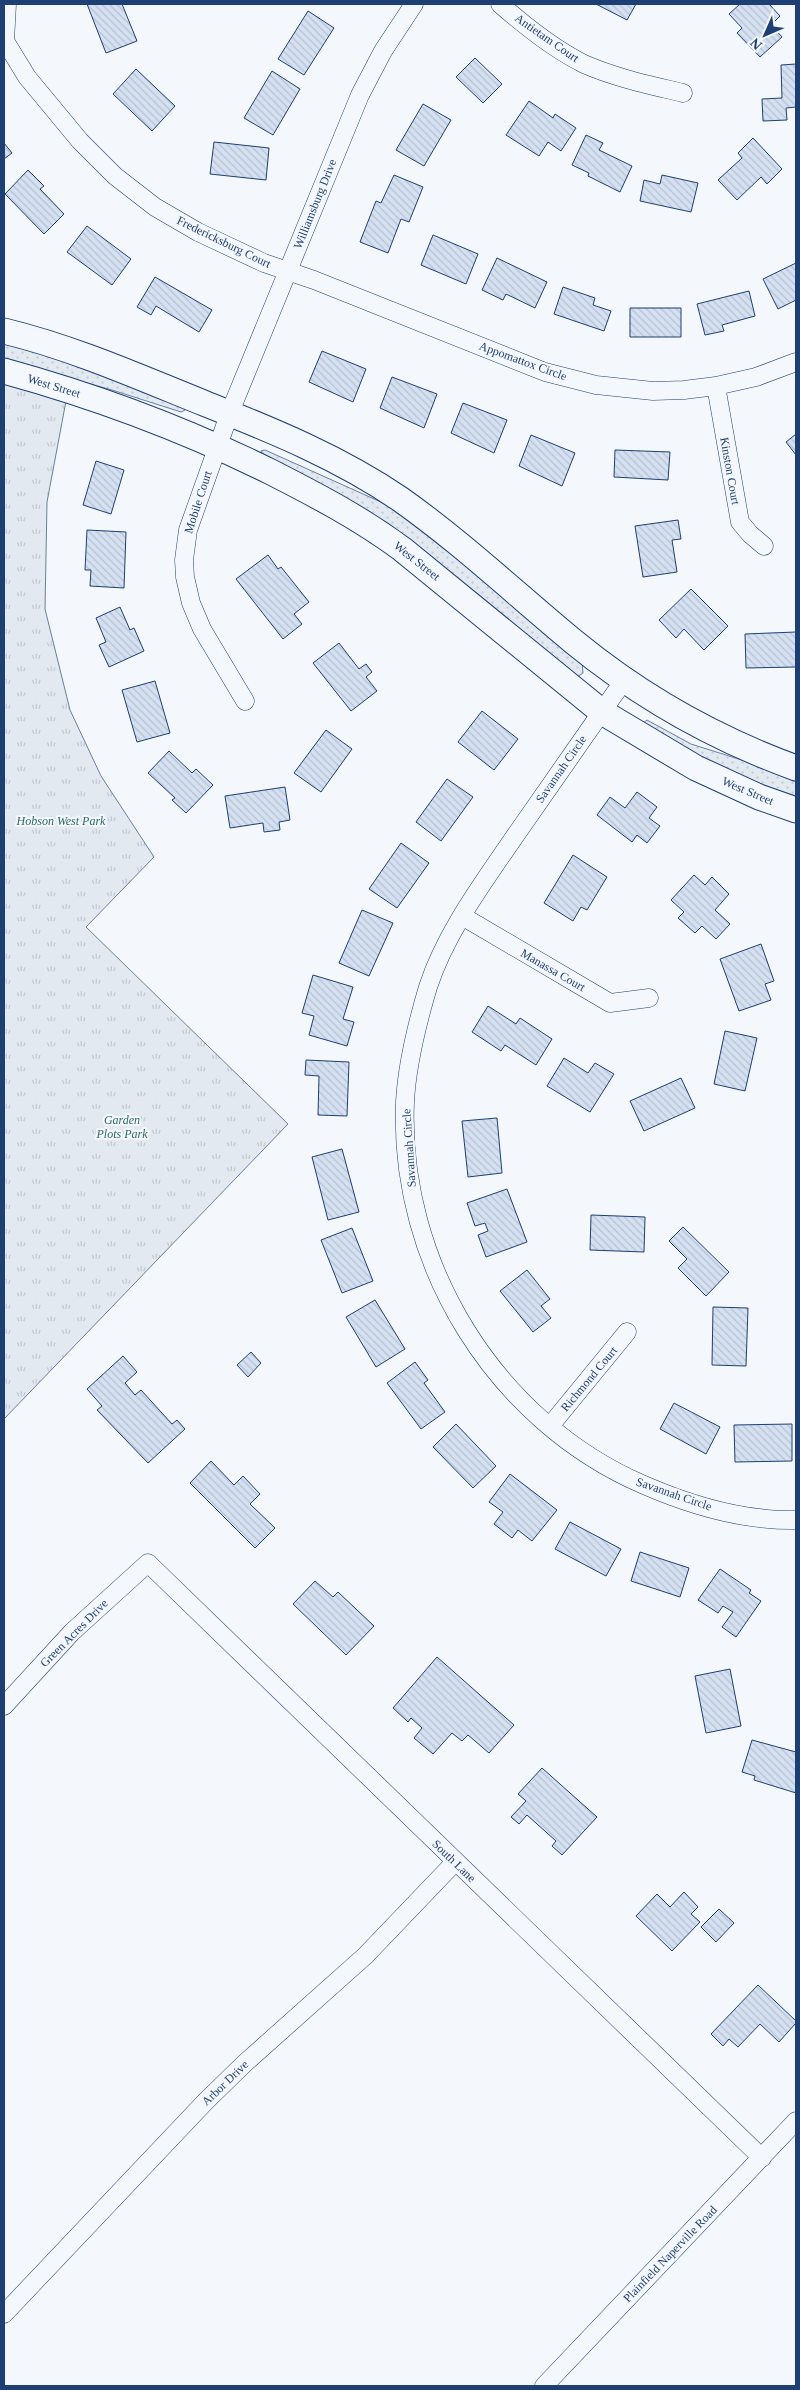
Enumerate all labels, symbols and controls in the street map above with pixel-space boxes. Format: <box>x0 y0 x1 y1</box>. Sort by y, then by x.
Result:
north arrow <box>740 10 790 60</box>
street label: Antietam Court <box>512 11 582 66</box>
text: N <box>747 35 765 53</box>
street label: Williamsburg Drive <box>291 157 339 251</box>
street label: Fredericksburg Court <box>175 213 274 271</box>
street label: Appomattox Circle <box>477 339 569 383</box>
street label: West Street <box>26 371 83 401</box>
street label: Kinston Court <box>717 436 743 507</box>
street label: Mobile Court <box>181 468 215 535</box>
street label: West Street <box>391 539 443 584</box>
street label: Savannah Circle <box>533 733 589 805</box>
street label: West Street <box>720 774 777 808</box>
park label: Hobson West Park <box>16 814 106 828</box>
street label: Manassa Court <box>518 946 588 994</box>
street label: Savannah Circle <box>399 1108 419 1188</box>
park label: Garden Plots Park <box>96 1113 148 1141</box>
street label: Richmond Court <box>558 1343 621 1414</box>
street label: Savannah Circle <box>634 1475 714 1513</box>
street label: Green Acres Drive <box>37 1596 111 1670</box>
street label: South Lane <box>429 1837 479 1885</box>
street label: Arbor Drive <box>199 2057 251 2109</box>
street label: Plainfield Naperville Road <box>620 2203 720 2305</box>

